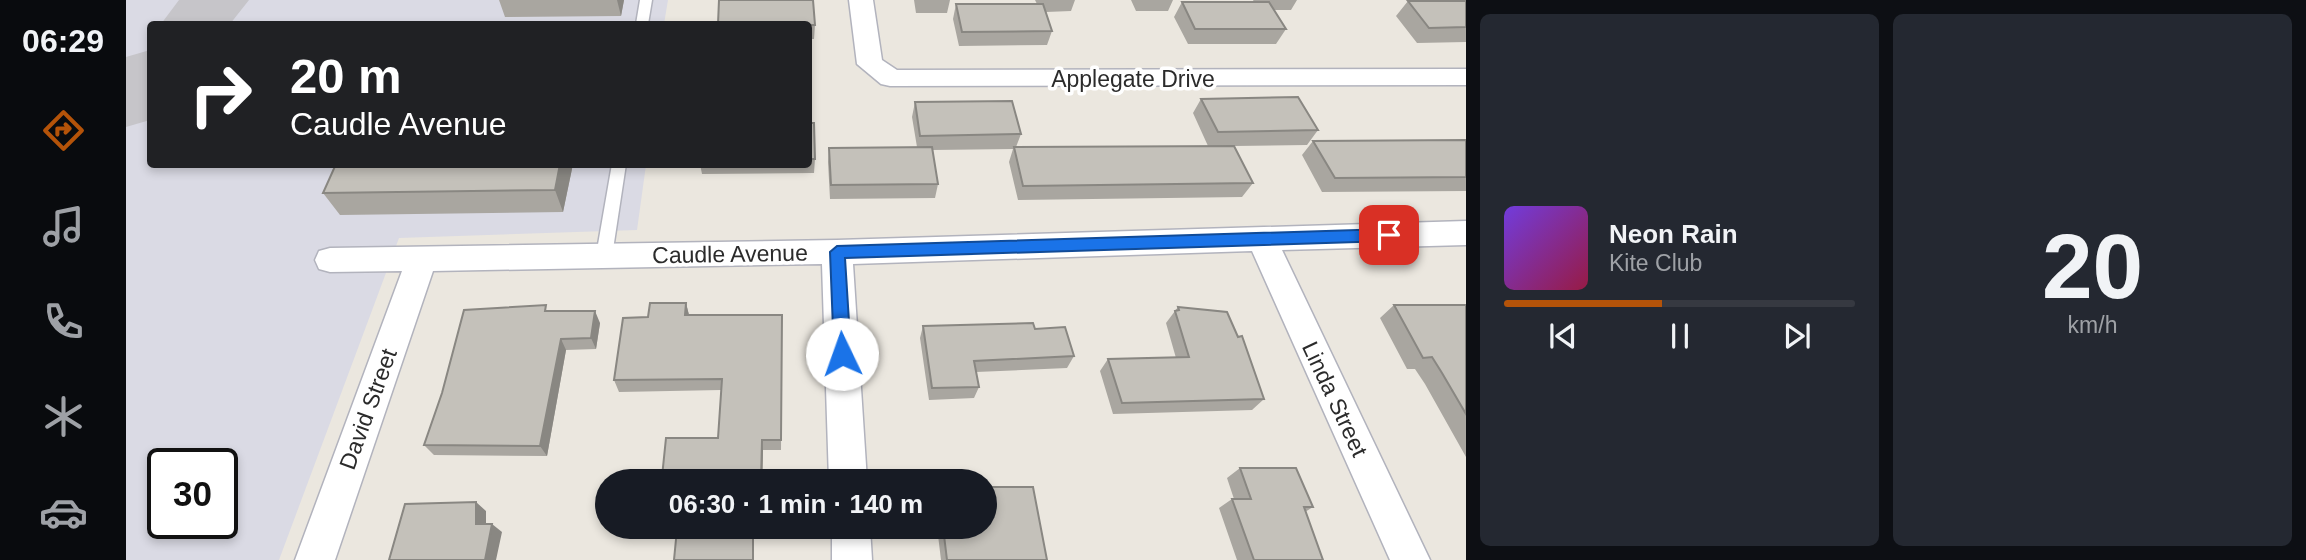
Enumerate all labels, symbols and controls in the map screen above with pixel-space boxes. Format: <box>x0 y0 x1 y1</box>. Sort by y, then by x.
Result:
text: 06:29 <box>22 23 104 59</box>
icon: right <box>175 49 266 140</box>
text: 20 m <box>290 49 402 103</box>
street label: Applegate Drive <box>1051 66 1215 92</box>
icon: directions <box>39 106 88 155</box>
text: Caudle Avenue <box>290 106 506 142</box>
icon: music <box>39 202 88 251</box>
pin <box>1359 205 1419 265</box>
icon: arrive <box>1370 216 1408 254</box>
text: 20 <box>2042 216 2143 317</box>
text: Neon Rain <box>1609 219 1738 249</box>
street label: Caudle Avenue <box>652 240 808 268</box>
text: Kite Club <box>1609 250 1702 276</box>
icon: phone <box>39 297 88 346</box>
text: km/h <box>2068 312 2117 338</box>
position arrow <box>805 317 879 391</box>
icon: previous <box>1544 317 1582 355</box>
icon: pause <box>1661 317 1699 355</box>
icon: next <box>1778 317 1816 355</box>
street label: Linda Street <box>1297 337 1373 461</box>
street label: David Street <box>334 345 402 473</box>
icon: climate <box>39 392 88 441</box>
speed limit sign: 30 <box>147 448 238 539</box>
icon: car <box>39 488 88 537</box>
text: 06:30 · 1 min · 140 m <box>669 489 923 519</box>

